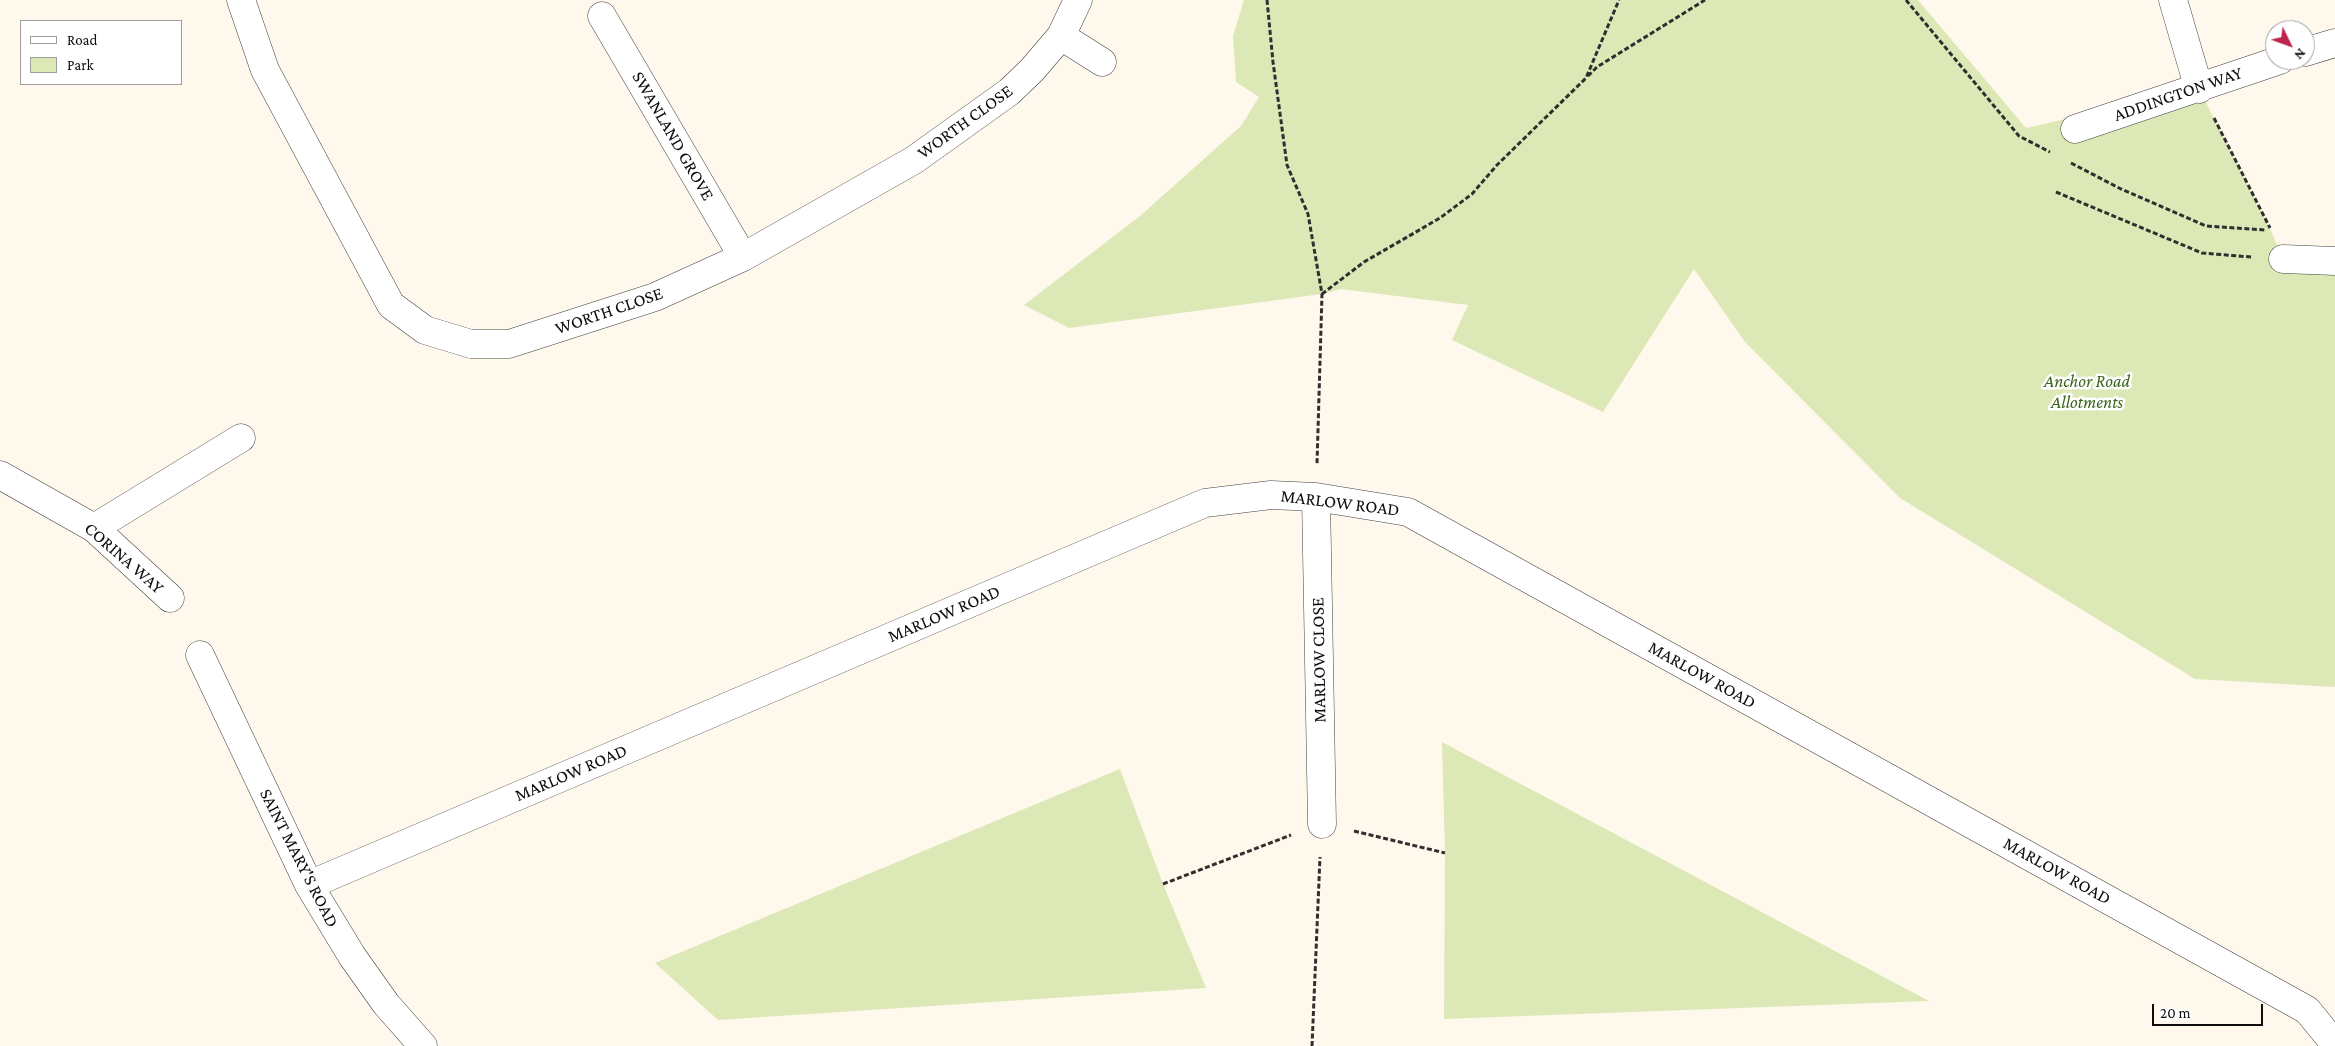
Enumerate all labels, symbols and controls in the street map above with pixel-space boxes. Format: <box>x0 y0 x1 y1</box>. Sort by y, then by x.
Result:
legend <box>20 20 182 85</box>
north arrow <box>2265 20 2315 70</box>
text: Road <box>67 32 97 48</box>
text: N <box>2291 45 2310 63</box>
text: Park <box>67 57 94 73</box>
street label: ADDINGTON WAY <box>2111 62 2245 126</box>
street label: SWANLAND GROVE <box>627 68 719 204</box>
street label: WORTH CLOSE <box>913 80 1017 164</box>
street label: WORTH CLOSE <box>552 282 666 340</box>
park label: Anchor Road Allotments <box>2044 370 2130 412</box>
street label: MARLOW ROAD <box>1279 485 1401 521</box>
street label: CORINA WAY <box>80 518 168 598</box>
street label: MARLOW ROAD <box>885 581 1003 647</box>
street label: MARLOW CLOSE <box>1307 597 1331 723</box>
street label: MARLOW ROAD <box>1644 637 1760 713</box>
street label: MARLOW ROAD <box>512 740 630 806</box>
street label: SAINT MARY'S ROAD <box>255 785 343 931</box>
street label: MARLOW ROAD <box>1999 833 2115 909</box>
scale bar <box>2155 994 2266 1026</box>
text: 20 m <box>2160 1005 2191 1021</box>

